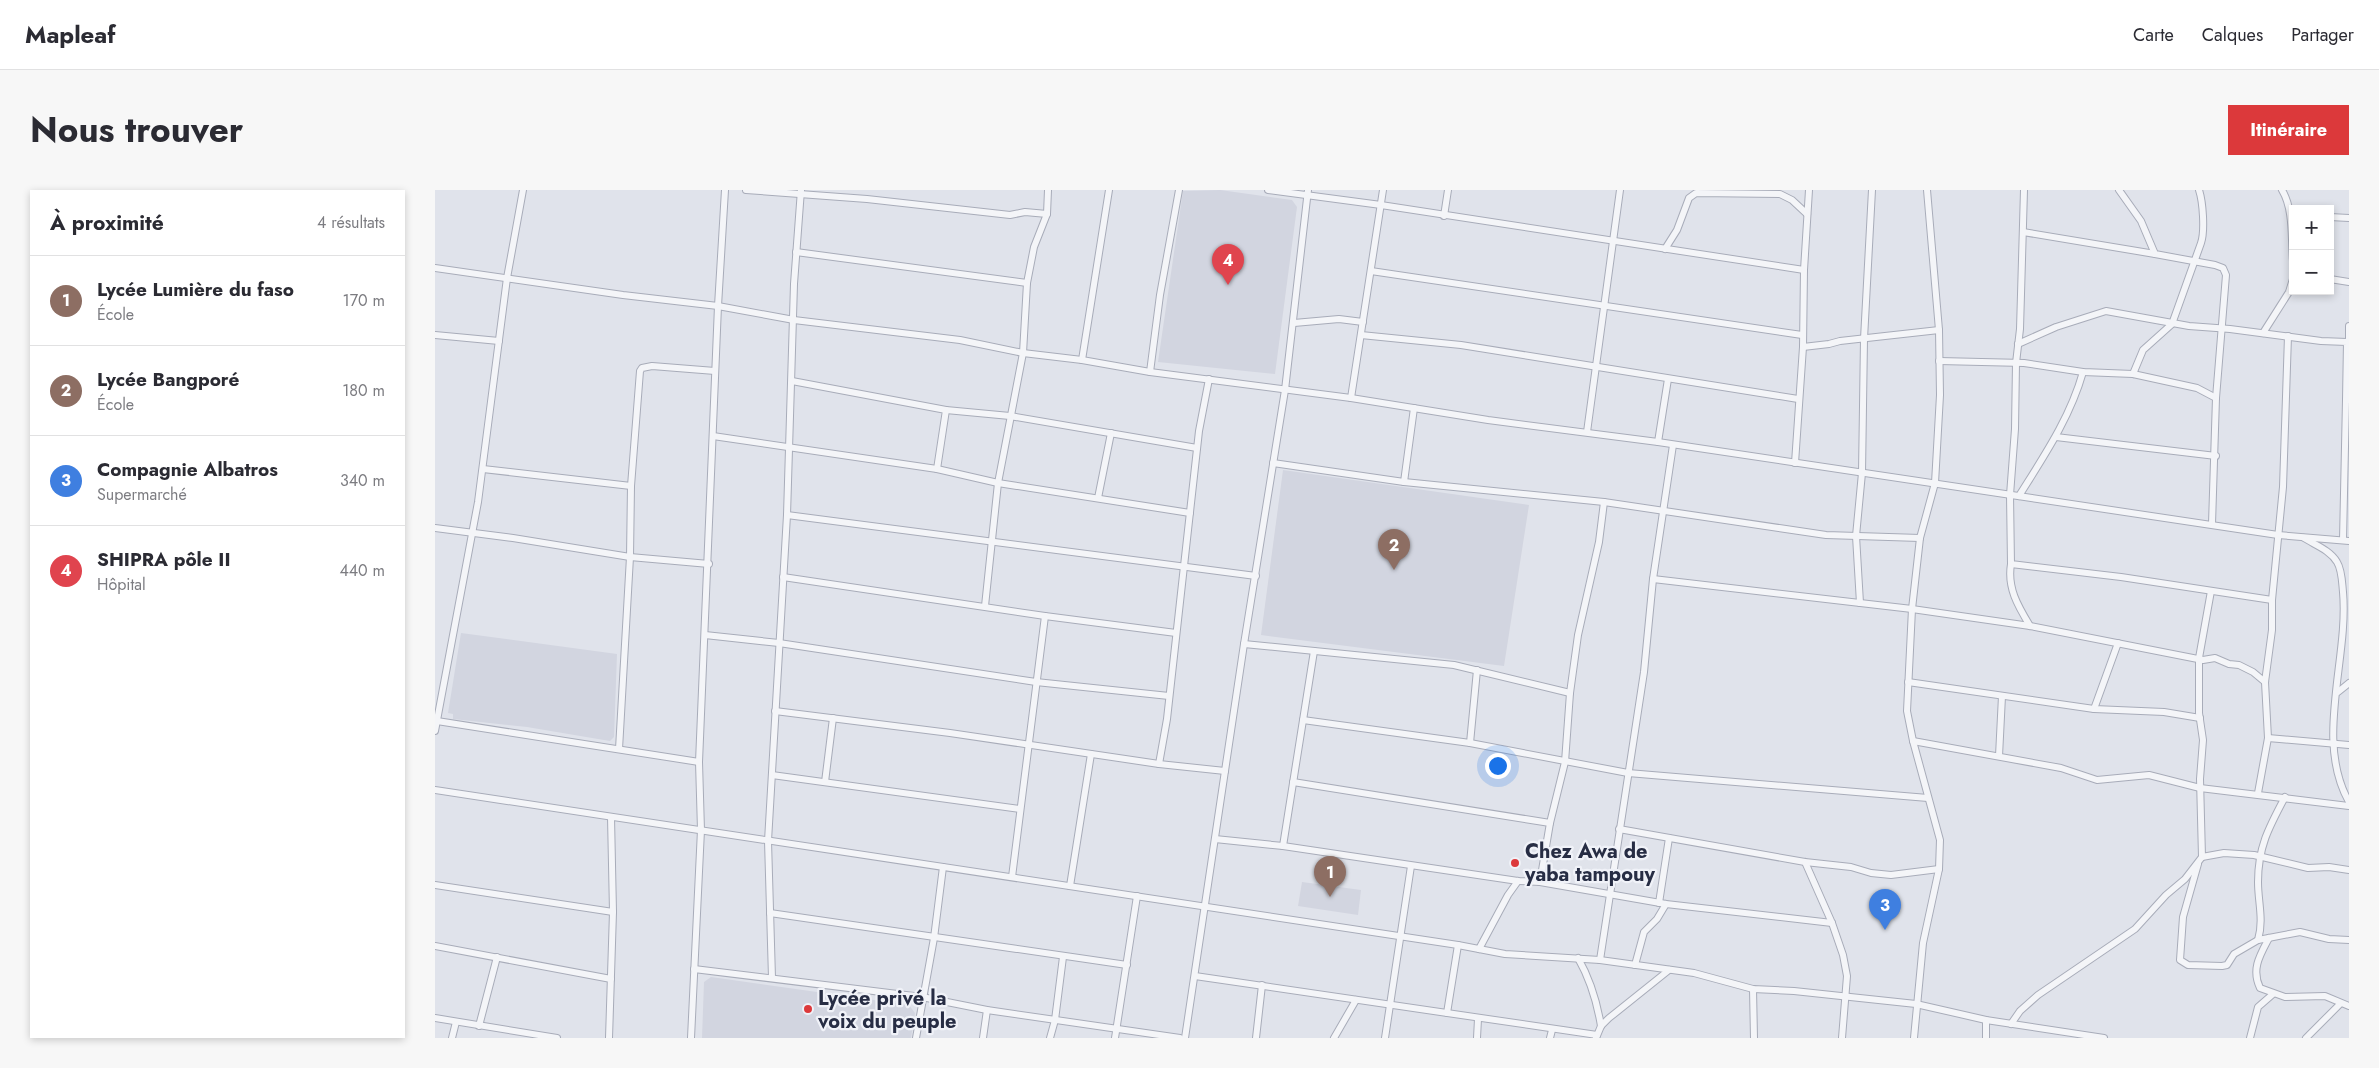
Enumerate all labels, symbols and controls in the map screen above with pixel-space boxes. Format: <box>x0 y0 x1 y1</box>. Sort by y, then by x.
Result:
text: Mapleaf <box>25 17 116 52</box>
text: Carte <box>2133 22 2174 48</box>
text: Calques <box>2202 22 2263 48</box>
text: Partager <box>2291 22 2354 48</box>
text: Nous trouver <box>30 105 243 155</box>
button: Itinéraire <box>2228 105 2349 155</box>
map controls <box>2289 205 2334 295</box>
button: + <box>2289 205 2334 250</box>
text: À proximité <box>50 208 164 238</box>
text: 4 résultats <box>317 211 385 234</box>
pin: 4 <box>1212 244 1244 285</box>
button: − <box>2289 250 2334 295</box>
text: Lycée Lumière du faso <box>97 276 294 303</box>
text: 1 <box>62 289 70 312</box>
text: 170 m <box>343 289 385 312</box>
text: École <box>97 303 134 326</box>
text: Lycée Bangporé <box>97 366 239 393</box>
text: 2 <box>61 379 71 402</box>
text: 180 m <box>342 379 385 402</box>
text: École <box>97 393 134 416</box>
text: Compagnie Albatros <box>97 456 278 483</box>
text: 3 <box>61 469 71 492</box>
text: 340 m <box>340 469 385 492</box>
text: Supermarché <box>97 483 187 506</box>
pin: 2 <box>1378 529 1410 570</box>
text: SHIPRA pôle II <box>97 546 231 573</box>
text: 4 <box>60 559 72 582</box>
text: 440 m <box>339 559 385 582</box>
text: Hôpital <box>97 573 146 596</box>
your location <box>1485 753 1511 779</box>
place label: Chez Awa de yaba tampouy <box>1524 837 1655 889</box>
pin: 1 <box>1314 856 1346 897</box>
marker: Chez Awa de yaba tampouy <box>1509 857 1521 869</box>
pin: 3 <box>1869 889 1901 930</box>
place label: Lycée privé la voix du peuple <box>817 984 957 1036</box>
marker: Lycée privé la voix du peuple <box>802 1003 814 1015</box>

